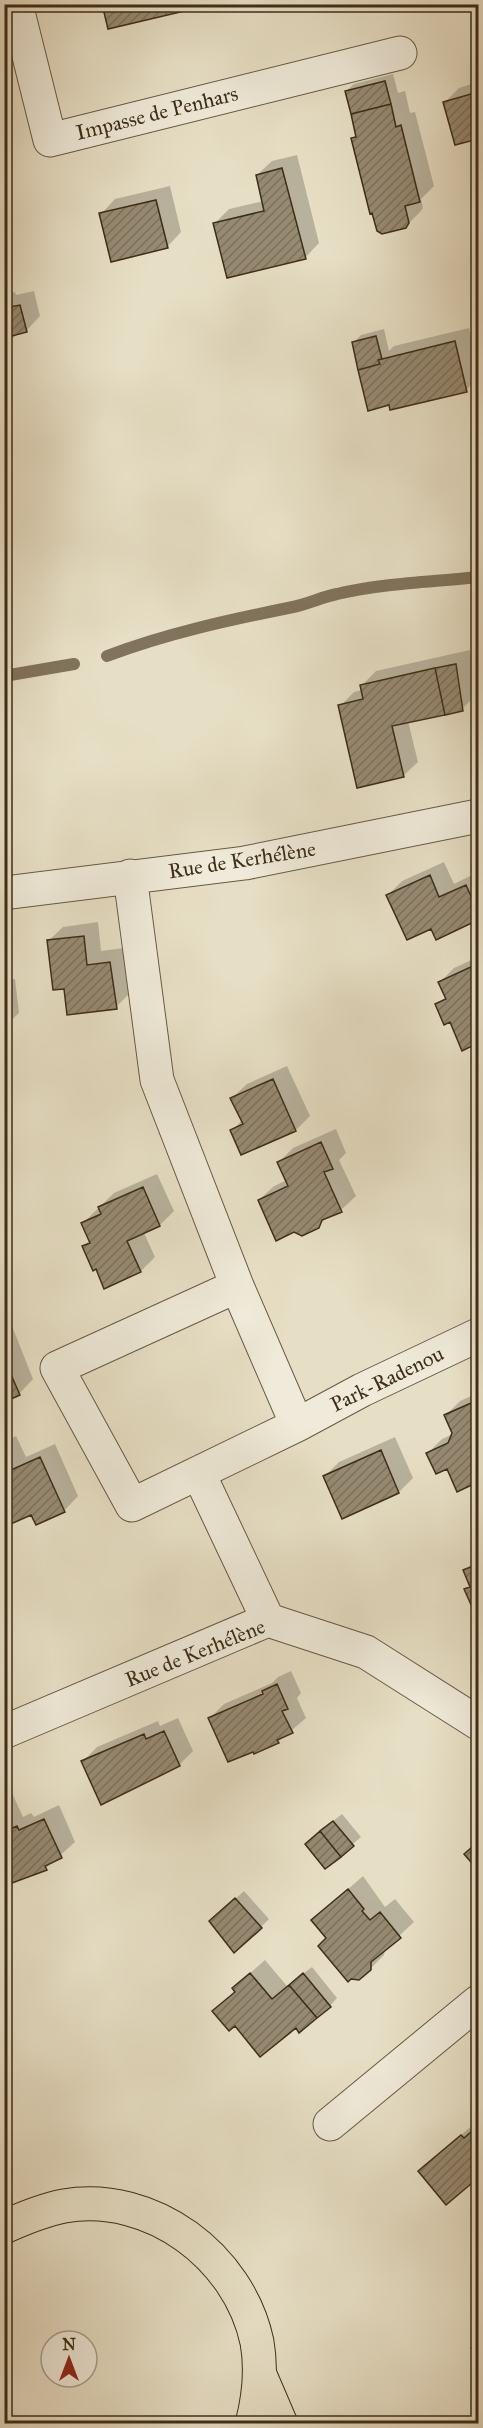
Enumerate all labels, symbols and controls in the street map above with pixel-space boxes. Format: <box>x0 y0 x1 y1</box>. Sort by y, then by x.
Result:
street label: Impasse de Penhars <box>73 80 241 146</box>
street label: Rue de Kerhélène <box>166 835 318 884</box>
street label: Park-Radenou <box>326 1340 448 1418</box>
street label: Rue de Kerhélène <box>121 1613 269 1693</box>
north arrow <box>39 2329 99 2389</box>
text: N <box>62 2335 76 2354</box>

